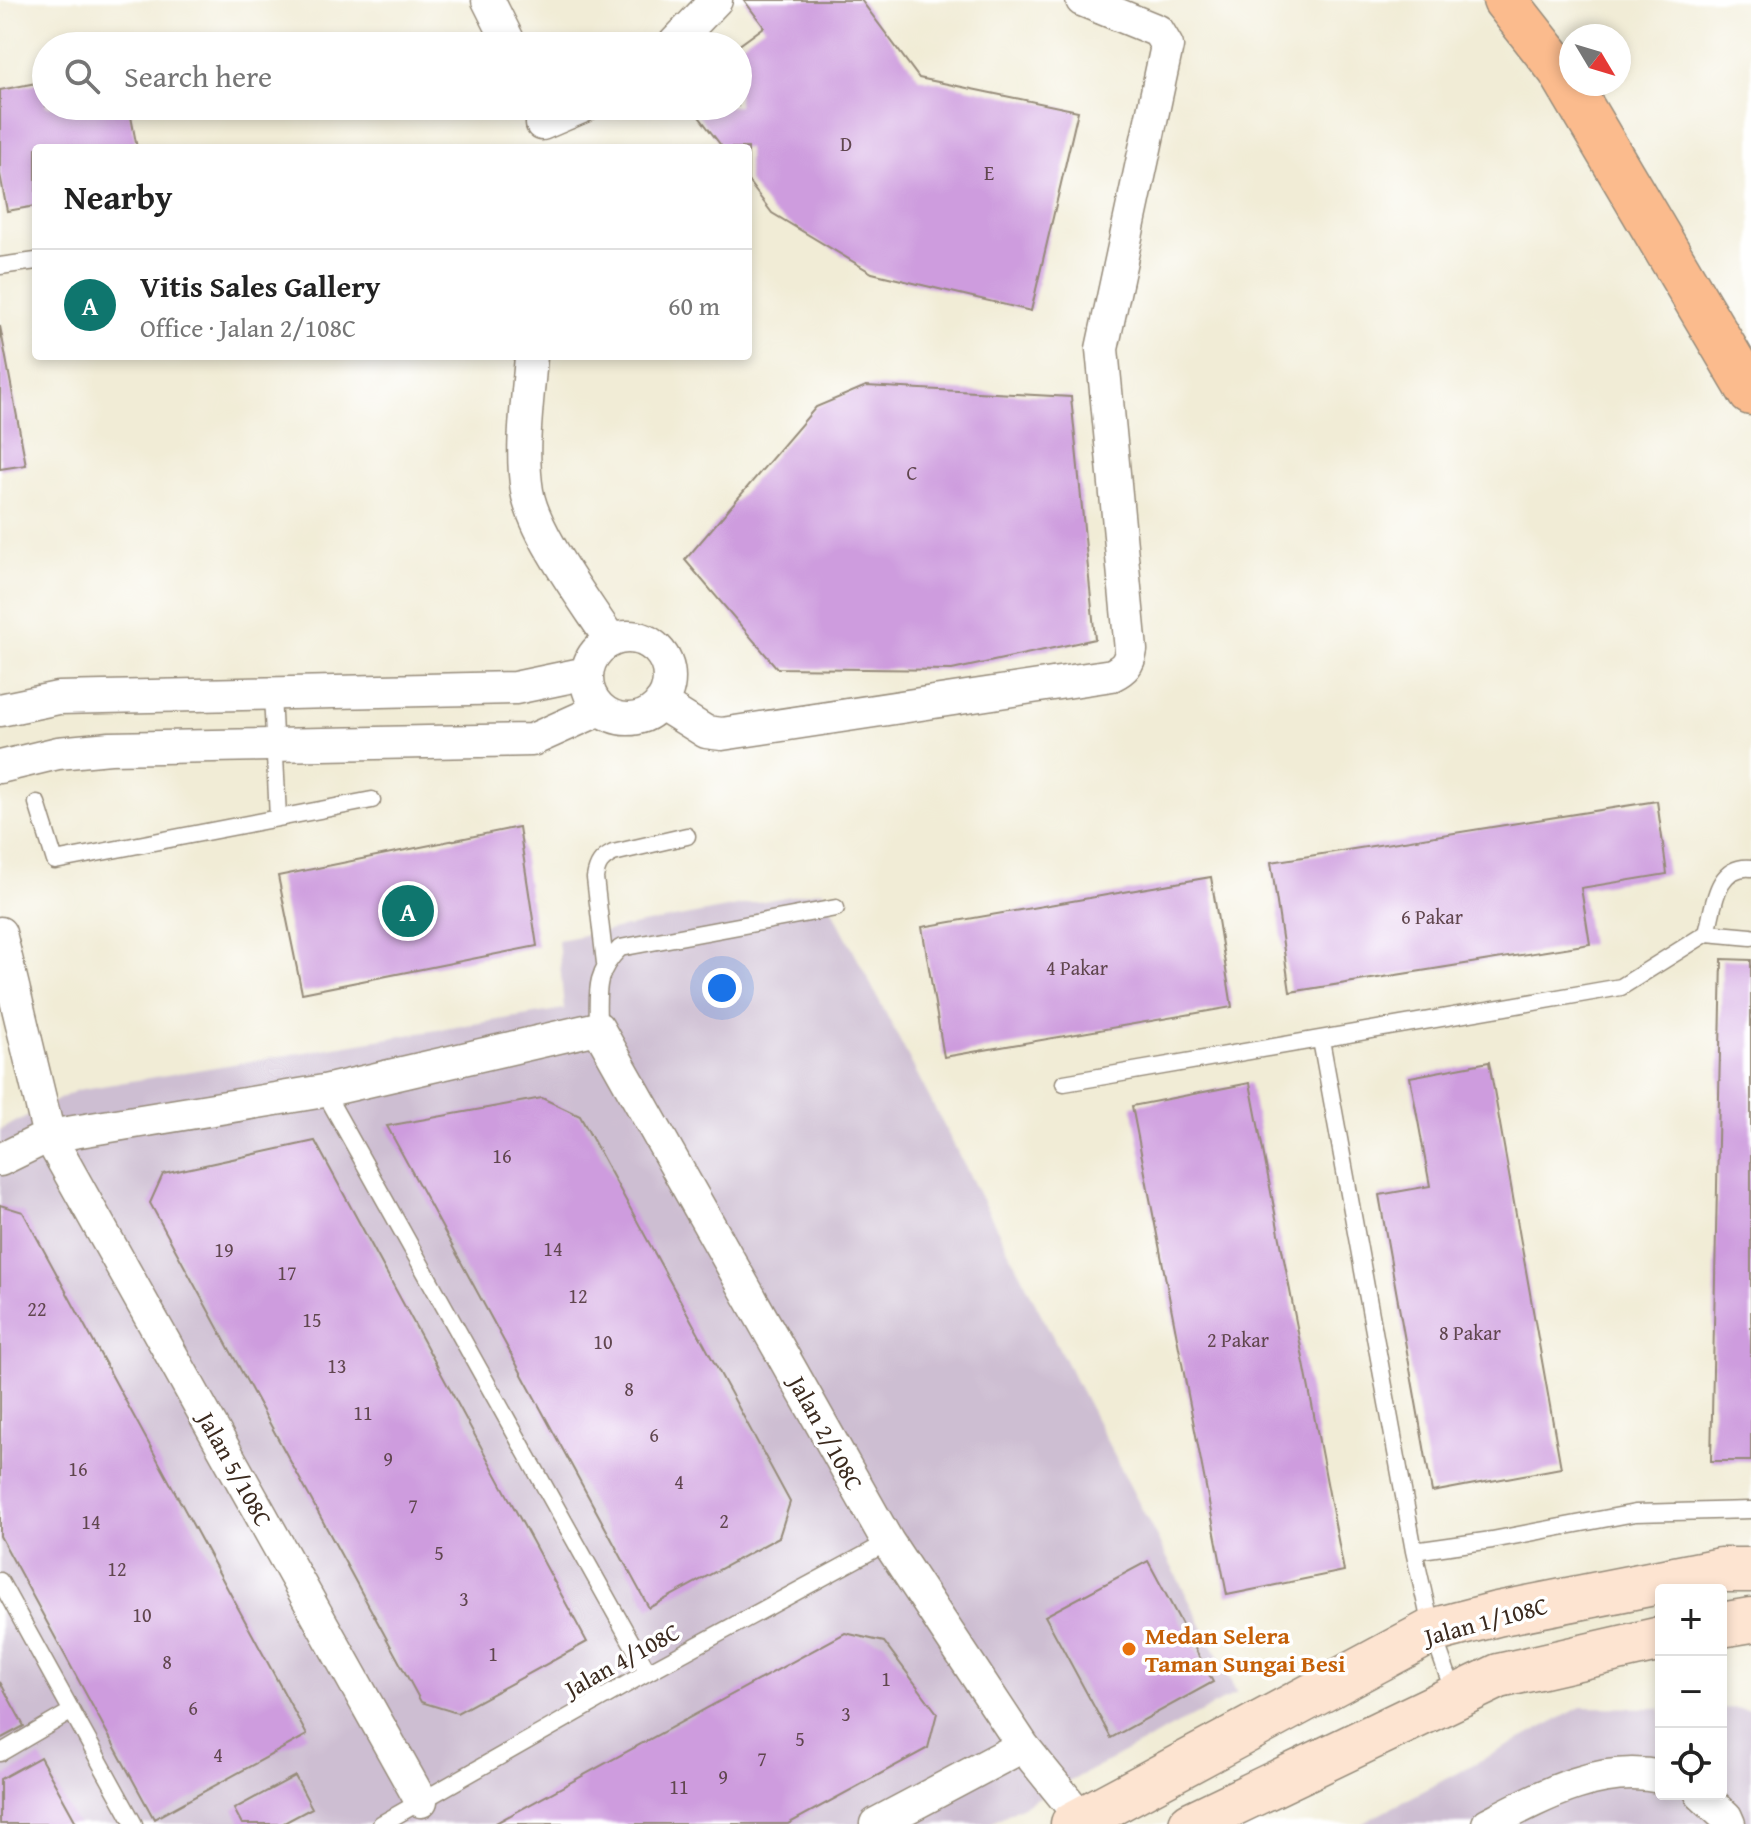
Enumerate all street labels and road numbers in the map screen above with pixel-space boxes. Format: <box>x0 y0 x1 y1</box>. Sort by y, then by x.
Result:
street label: Jalan 2/108C <box>779 1367 872 1497</box>
street label: Jalan 5/108C <box>188 1403 281 1533</box>
street label: Jalan 1/108C <box>1418 1588 1552 1655</box>
street label: Jalan 4/108C <box>556 1614 686 1707</box>

